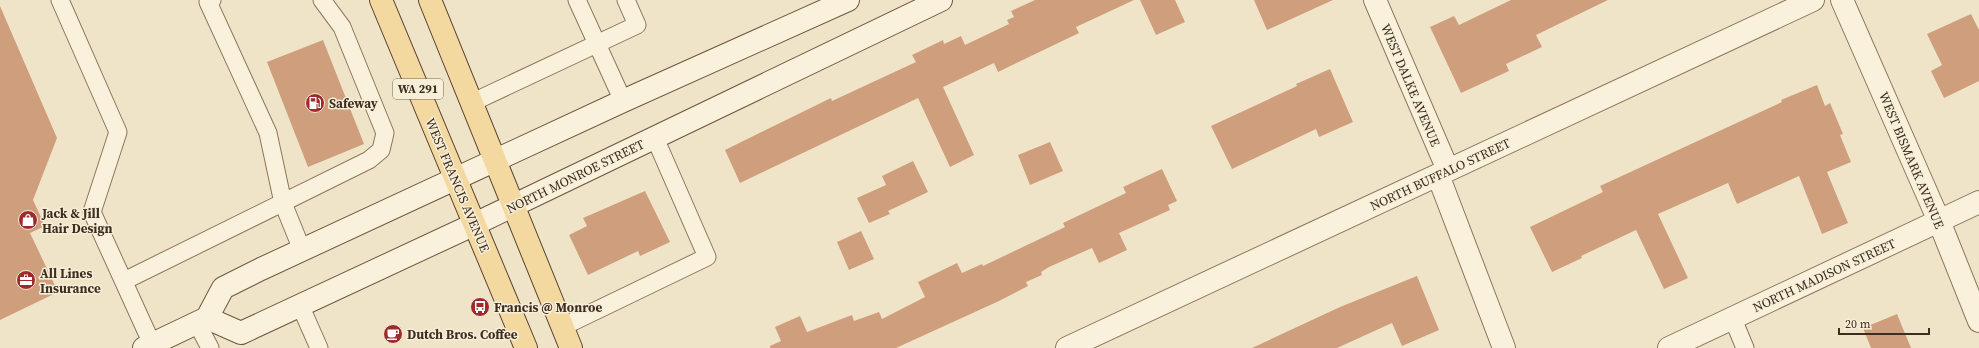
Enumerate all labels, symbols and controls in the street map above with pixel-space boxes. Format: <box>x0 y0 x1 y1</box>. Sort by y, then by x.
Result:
street label: WEST DALKE AVENUE <box>1377 21 1444 149</box>
road number: WA 291 <box>393 79 443 99</box>
street label: WEST BISMARK AVENUE <box>1875 89 1948 231</box>
fuel station icon: Safeway <box>304 92 326 114</box>
place label: Safeway <box>329 95 378 112</box>
street label: WEST FRANCIS AVENUE <box>422 116 494 255</box>
street label: NORTH BUFFALO STREET <box>1367 134 1513 214</box>
street label: NORTH MONROE STREET <box>503 136 647 217</box>
place label: Jack & Jill Hair Design <box>41 205 113 237</box>
shop icon: Jack & Jill Hair Design <box>17 209 39 231</box>
street label: NORTH MADISON STREET <box>1750 235 1899 316</box>
place label: All Lines Insurance <box>40 265 101 297</box>
office icon: All Lines Insurance <box>15 269 37 291</box>
bus stop icon: Francis @ Monroe <box>469 296 491 318</box>
place label: Francis @ Monroe <box>494 299 602 316</box>
scale bar <box>1839 310 1929 336</box>
text: 20 m <box>1845 316 1871 332</box>
cafe icon: Dutch Bros. Coffee <box>382 323 404 345</box>
place label: Dutch Bros. Coffee <box>407 326 518 343</box>

